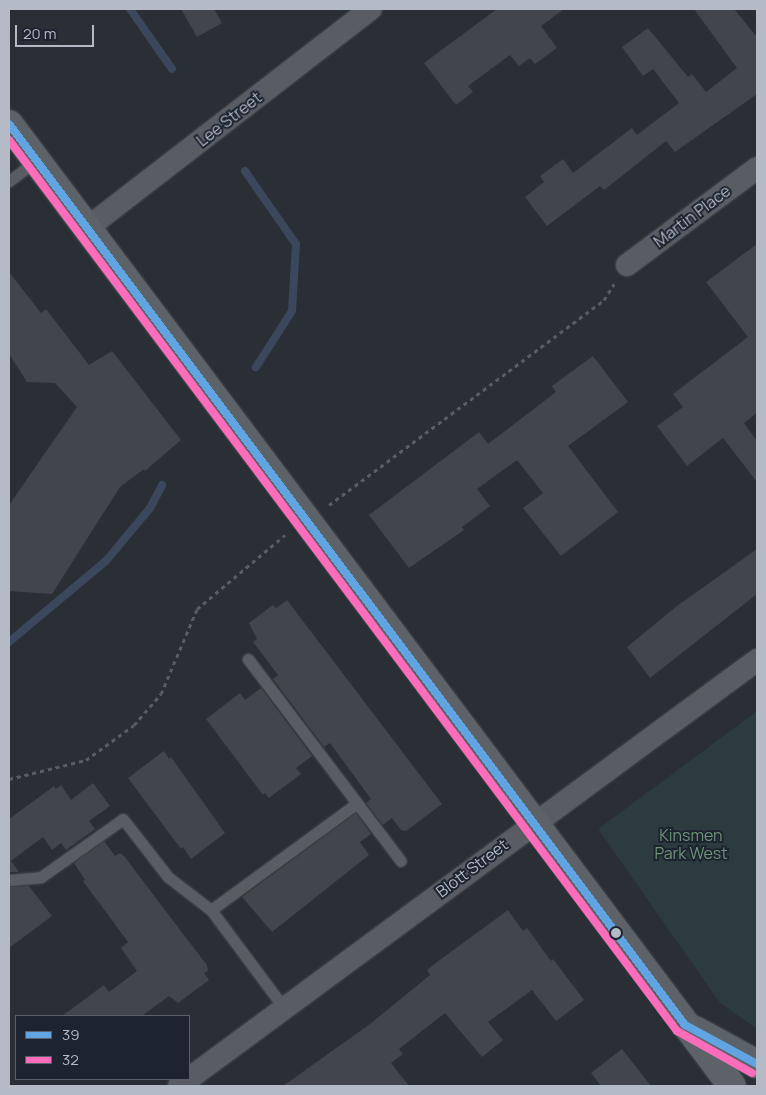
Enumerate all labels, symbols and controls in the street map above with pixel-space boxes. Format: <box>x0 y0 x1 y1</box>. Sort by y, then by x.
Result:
scale bar <box>18 15 96 47</box>
text: 20 m <box>23 23 56 44</box>
street label: Lee Street <box>193 88 265 150</box>
street label: Martin Place <box>650 181 734 251</box>
park label: Kinsmen Park West <box>654 825 728 863</box>
street label: Blott Street <box>432 835 512 901</box>
unlabelled marker <box>611 928 621 938</box>
legend <box>15 1015 190 1080</box>
text: 39 <box>62 1024 80 1045</box>
text: 32 <box>62 1049 79 1070</box>

